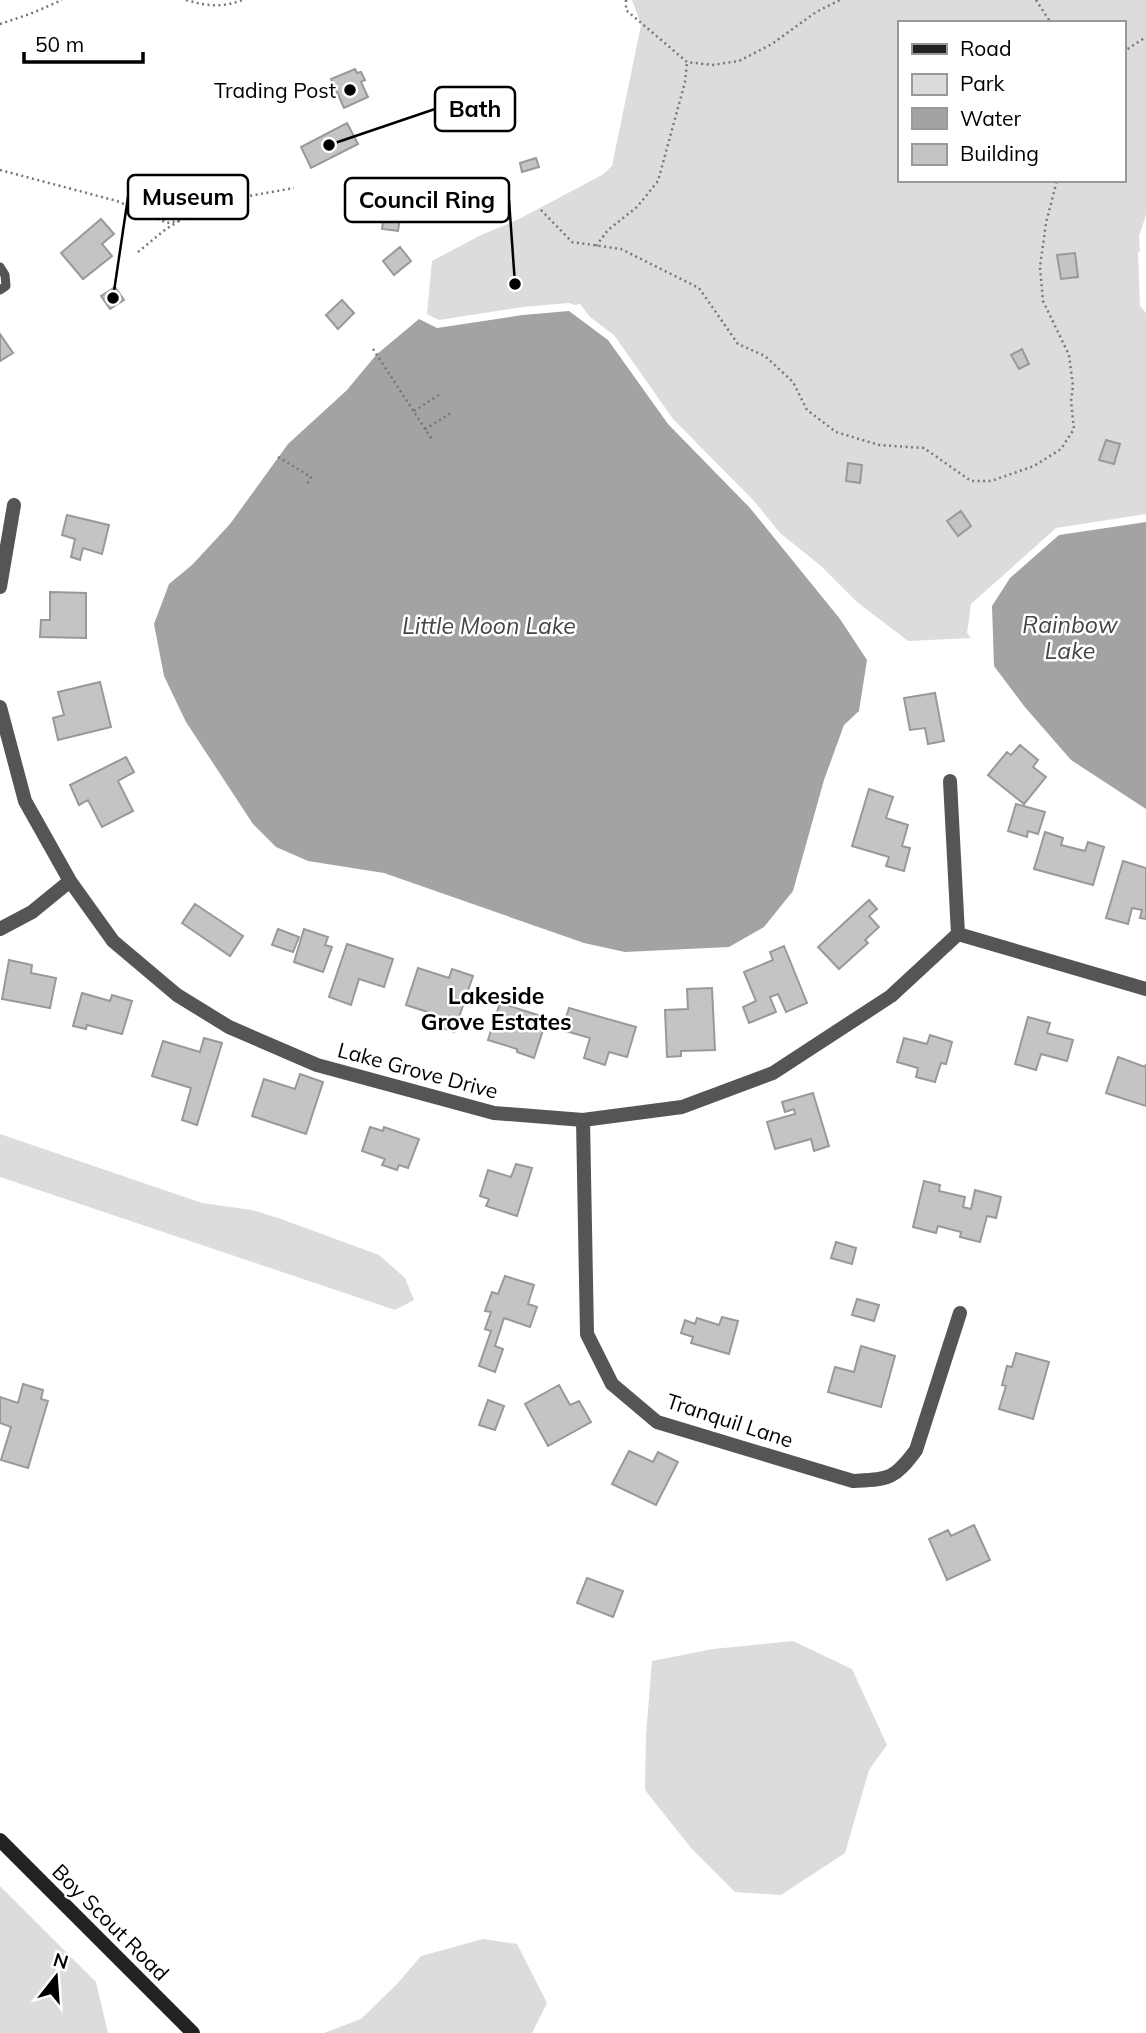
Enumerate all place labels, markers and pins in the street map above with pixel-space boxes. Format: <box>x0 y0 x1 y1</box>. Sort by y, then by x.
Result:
place label: Trading Post <box>214 77 336 103</box>
marker: Trading Post <box>342 82 358 98</box>
callout: Bath <box>435 87 515 131</box>
callout: Museum <box>128 175 248 219</box>
callout: Council Ring <box>345 178 509 222</box>

